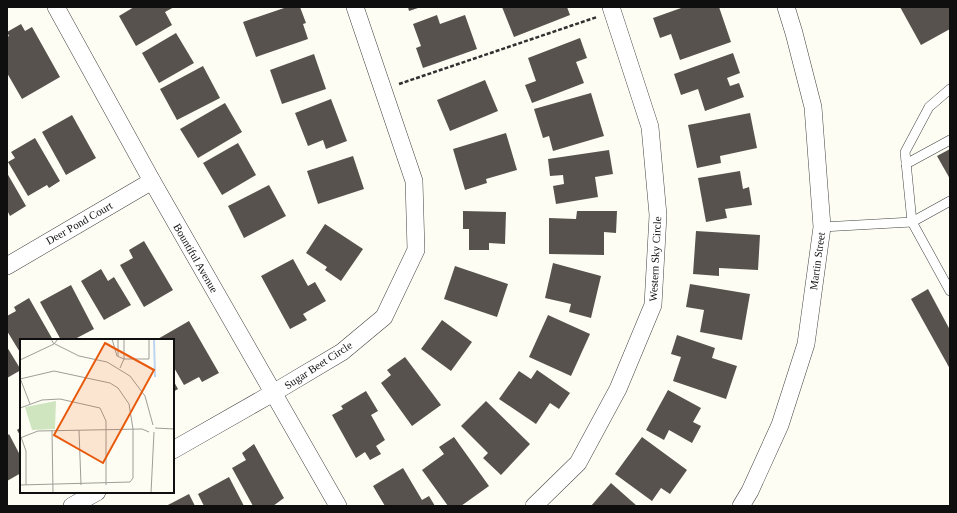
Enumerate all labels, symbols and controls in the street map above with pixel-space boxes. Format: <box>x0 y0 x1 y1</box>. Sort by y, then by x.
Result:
street label: Deer Pond Court <box>44 199 114 247</box>
street label: Western Sky Circle <box>647 216 663 302</box>
street label: Bountiful Avenue <box>171 221 221 295</box>
street label: Martin Street <box>807 231 827 291</box>
inset map <box>20 339 174 493</box>
street label: Sugar Beet Circle <box>282 339 354 391</box>

